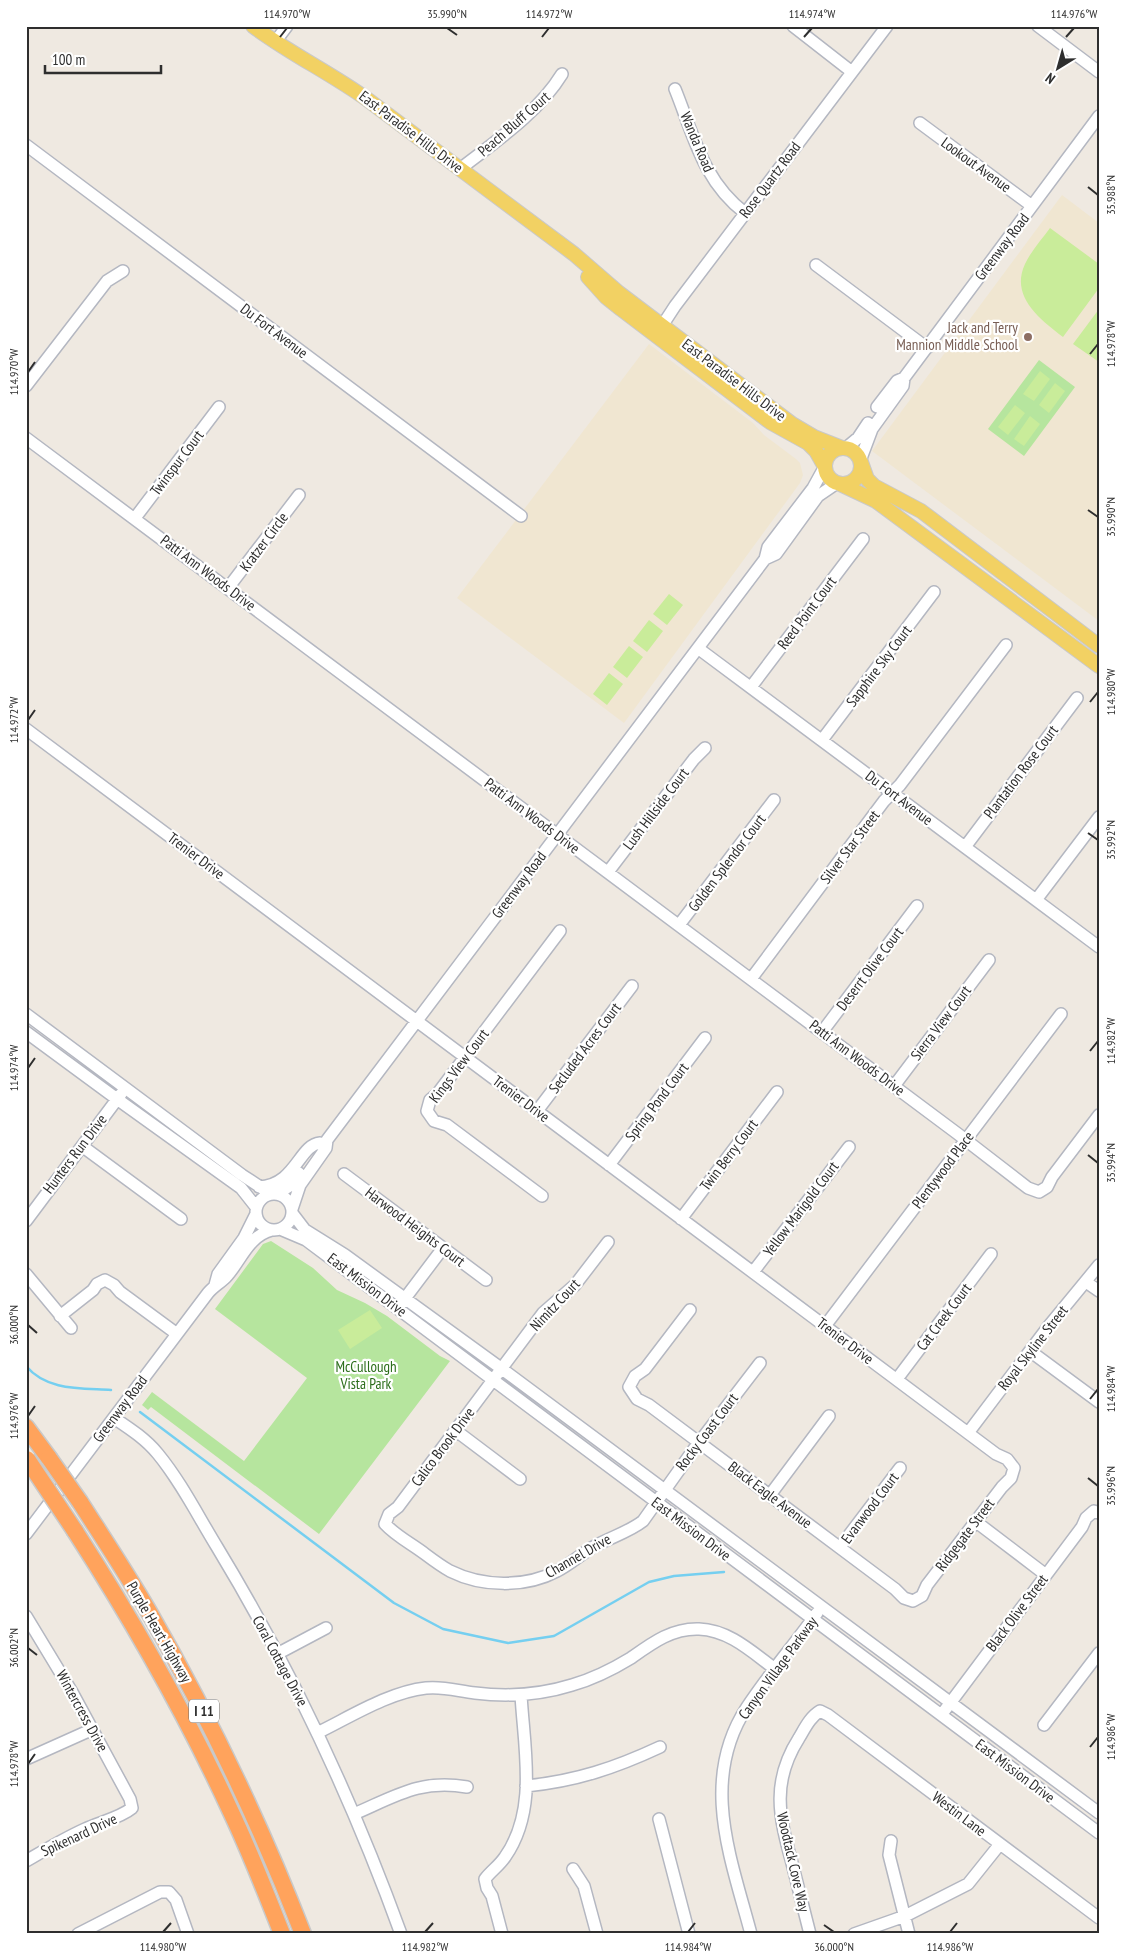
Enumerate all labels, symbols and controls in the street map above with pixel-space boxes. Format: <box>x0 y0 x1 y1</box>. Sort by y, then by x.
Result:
text: 114.970°W <box>264 6 310 21</box>
text: 35.990°N <box>427 6 467 21</box>
text: 114.972°W <box>526 6 572 21</box>
text: 114.974°W <box>789 6 835 21</box>
text: 114.976°W <box>1051 6 1097 21</box>
scale bar <box>45 42 161 74</box>
north arrow <box>1032 42 1082 92</box>
text: 100 m <box>52 50 85 69</box>
text: N <box>1042 69 1059 88</box>
street label: East Paradise Hills Drive <box>356 86 467 177</box>
street label: Peach Bluff Court <box>474 87 554 160</box>
street label: Wanda Road <box>676 109 719 175</box>
street label: Lookout Avenue <box>938 133 1015 196</box>
street label: Rose Quartz Road <box>735 138 804 222</box>
text: 35.988°N <box>1103 175 1118 215</box>
street label: Greenway Road <box>970 209 1033 284</box>
street label: Du Fort Avenue <box>237 299 312 362</box>
place label: Jack and Terry Mannion Middle School <box>896 318 1018 354</box>
text: 114.978°W <box>1103 321 1118 367</box>
marker: Jack and Terry Mannion Middle School <box>1022 331 1034 343</box>
street label: East Paradise Hills Drive <box>679 334 790 425</box>
text: 114.970°W <box>6 349 21 395</box>
street label: Twinspur Court <box>146 426 207 499</box>
text: 35.990°N <box>1103 497 1118 537</box>
street label: Kratzer Circle <box>235 508 292 575</box>
street label: Patti Ann Woods Drive <box>157 531 260 615</box>
street label: Reed Point Court <box>773 572 840 653</box>
street label: Sapphire Sky Court <box>842 621 916 710</box>
text: 114.980°W <box>1103 669 1118 715</box>
text: 114.972°W <box>6 697 21 743</box>
street label: Plantation Rose Court <box>979 721 1062 822</box>
street label: Lush Hillside Court <box>619 764 693 854</box>
street label: Du Fort Avenue <box>862 766 937 829</box>
street label: Patti Ann Woods Drive <box>481 774 584 858</box>
street label: Silver Star Street <box>816 806 883 887</box>
street label: Golden Splendor Court <box>684 810 769 915</box>
text: 35.992°N <box>1103 820 1118 860</box>
street label: Trenier Drive <box>164 828 229 883</box>
street label: Greenway Road <box>487 847 550 922</box>
street label: Deserrt Olive Court <box>832 923 907 1014</box>
street label: Sierra View Court <box>906 981 975 1064</box>
street label: Secluded Acres Court <box>544 999 625 1097</box>
street label: Patti Ann Woods Drive <box>806 1016 909 1100</box>
text: 114.982°W <box>1103 1018 1118 1064</box>
street label: Kings View Court <box>425 1025 493 1106</box>
text: 114.974°W <box>6 1045 21 1091</box>
street label: Spring Pond Court <box>621 1059 692 1145</box>
street label: Trenier Drive <box>489 1071 554 1126</box>
street label: Hunters Run Drive <box>39 1110 111 1197</box>
street label: Twin Berry Court <box>695 1115 762 1194</box>
street label: Plentywood Place <box>907 1127 978 1212</box>
text: 35.994°N <box>1103 1143 1118 1183</box>
street label: Yellow Marigold Court <box>759 1157 843 1260</box>
street label: Harwood Heights Court <box>361 1183 469 1270</box>
street label: East Mission Drive <box>324 1249 411 1321</box>
street label: Nimitz Court <box>526 1275 584 1335</box>
street label: Cat Creek Court <box>912 1279 975 1354</box>
street label: Royal Skyline Street <box>993 1301 1072 1394</box>
text: 36.000°N <box>6 1305 21 1345</box>
street label: Trenier Drive <box>813 1313 878 1368</box>
park label: McCullough Vista Park <box>335 1357 397 1393</box>
text: 114.984°W <box>1103 1366 1118 1412</box>
street label: Greenway Road <box>88 1371 151 1446</box>
street label: Rocky Coast Court <box>671 1389 742 1474</box>
text: 114.976°W <box>6 1393 21 1439</box>
street label: Calico Brook Drive <box>407 1403 479 1490</box>
street label: Black Eagle Avenue <box>725 1457 816 1532</box>
text: 35.996°N <box>1103 1466 1118 1506</box>
street label: Evanwood Court <box>837 1468 903 1547</box>
street label: East Mission Drive <box>648 1493 735 1565</box>
street label: Ridgegate Street <box>931 1494 998 1575</box>
street label: Channel Drive <box>541 1529 614 1582</box>
street label: Black Olive Street <box>981 1570 1052 1655</box>
street label: Purple Heart Highway <box>123 1578 196 1686</box>
street label: Coral Cottage Drive <box>249 1612 312 1709</box>
street label: Canyon Village Parkway <box>734 1612 822 1723</box>
text: 36.002°N <box>6 1628 21 1668</box>
street label: Wintercress Drive <box>52 1667 113 1755</box>
road number: I 11 <box>189 1700 219 1722</box>
text: 114.986°W <box>1103 1714 1118 1760</box>
street label: East Mission Drive <box>972 1735 1059 1807</box>
text: 114.978°W <box>6 1741 21 1787</box>
street label: Westin Lane <box>929 1787 990 1840</box>
street label: Spikenard Drive <box>38 1809 120 1860</box>
street label: Woodtack Cove Way <box>773 1810 814 1914</box>
text: 114.980°W <box>140 1939 186 1954</box>
text: 114.982°W <box>402 1939 448 1954</box>
text: 114.984°W <box>665 1939 711 1954</box>
text: 36.000°N <box>814 1939 854 1954</box>
text: 114.986°W <box>927 1939 973 1954</box>

